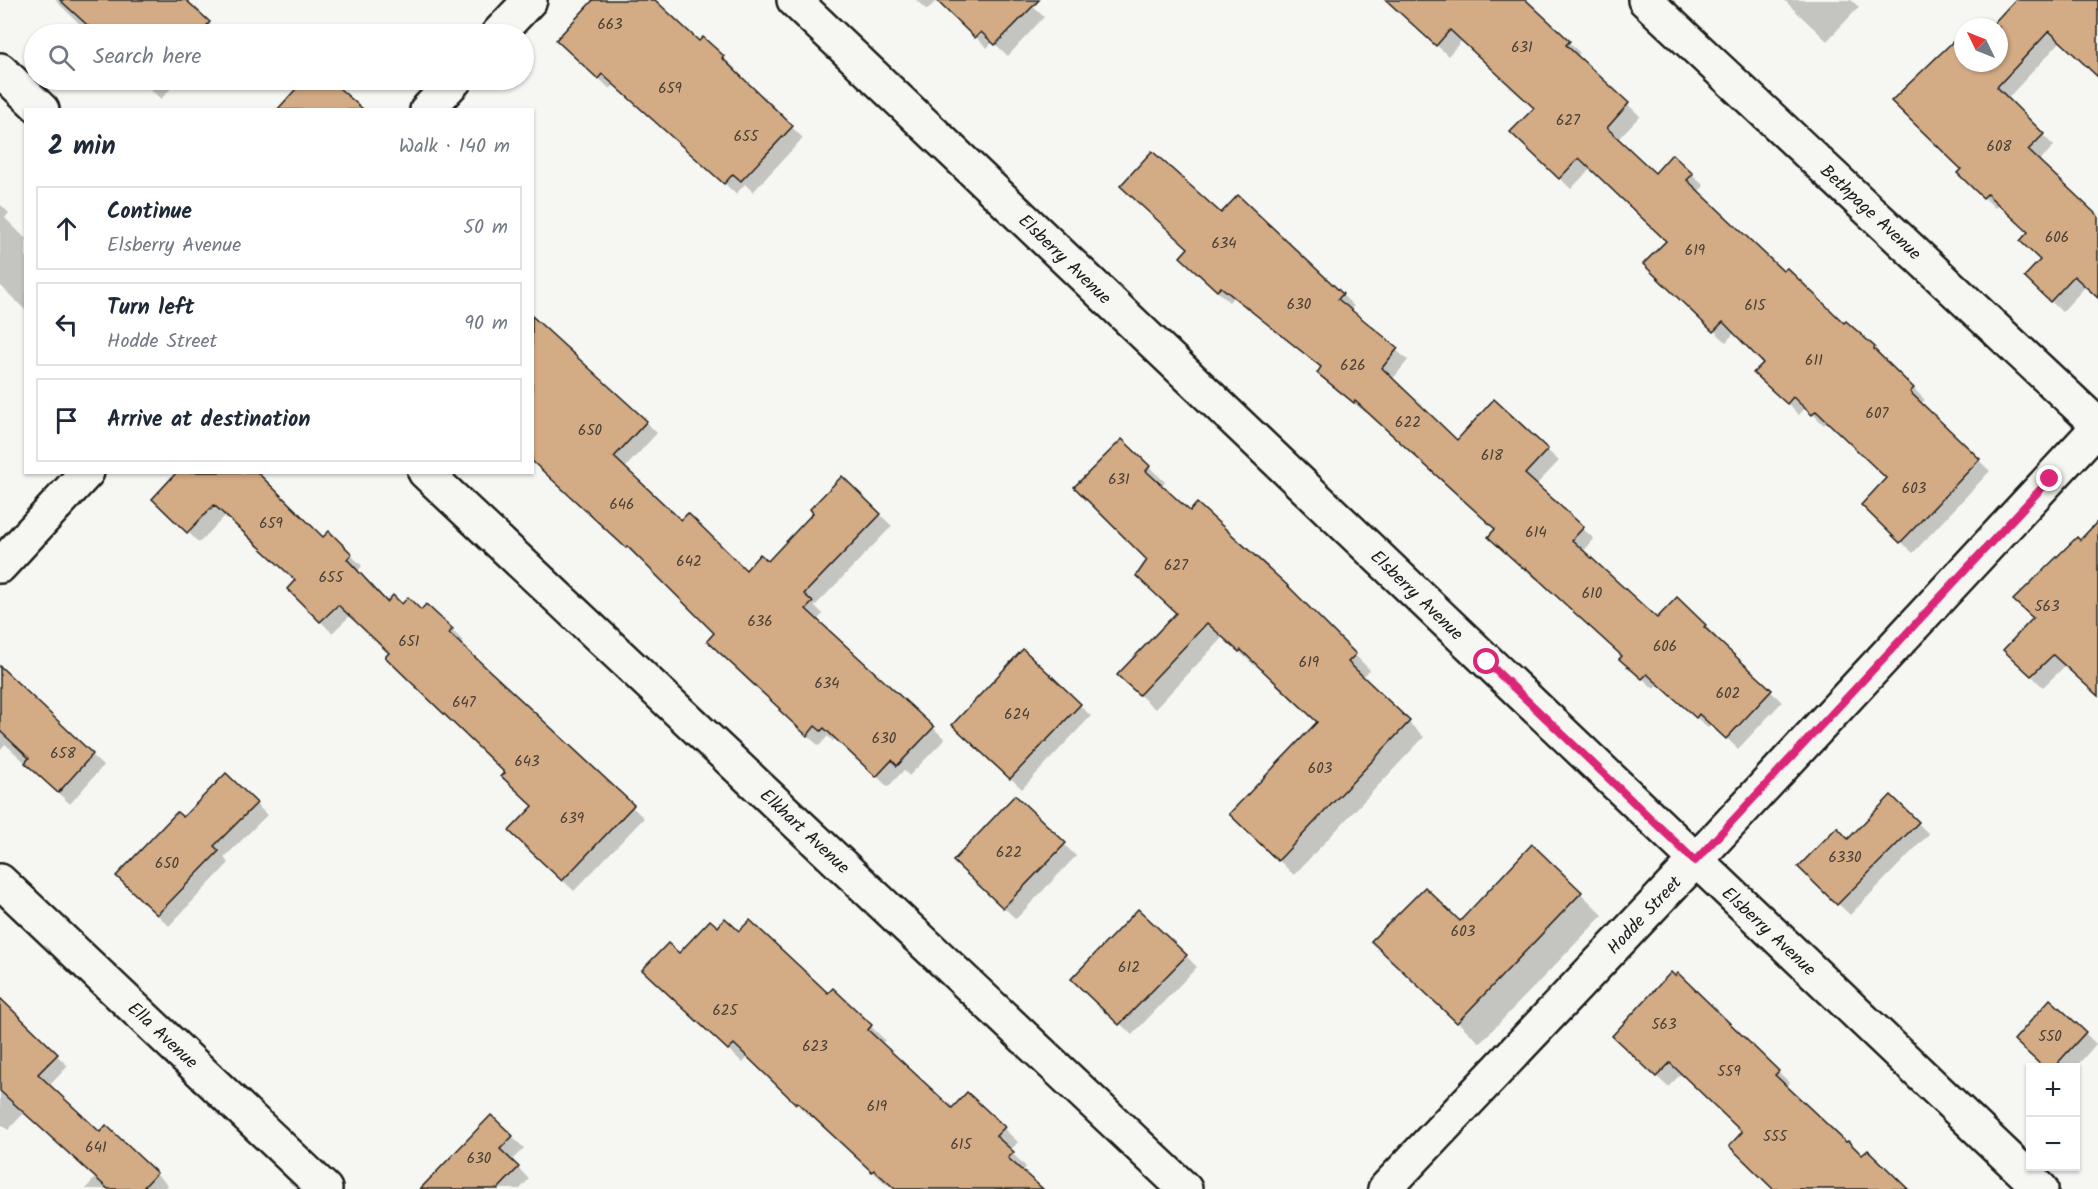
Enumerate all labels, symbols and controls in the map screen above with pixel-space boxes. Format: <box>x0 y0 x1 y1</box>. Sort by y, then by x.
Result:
house number: 663 <box>597 13 623 37</box>
north arrow <box>1954 18 2008 72</box>
search box <box>24 24 534 90</box>
house number: 631 <box>1511 36 1533 60</box>
text: Search here <box>93 40 201 75</box>
icon: search <box>45 41 78 74</box>
house number: 659 <box>658 77 683 101</box>
house number: 627 <box>1556 109 1581 133</box>
house number: 655 <box>734 125 759 149</box>
text: 2 min <box>48 126 116 168</box>
text: Walk · 140 m <box>399 131 510 163</box>
house number: 608 <box>1987 135 2012 159</box>
street label: Bethpage Avenue <box>1813 158 1927 268</box>
text: Continue <box>107 195 192 230</box>
street label: Elsberry Avenue <box>1010 208 1117 312</box>
icon: ahead <box>50 212 83 245</box>
text: 50 m <box>463 212 508 244</box>
house number: 606 <box>2045 226 2069 250</box>
text: Elsberry Avenue <box>107 230 241 262</box>
house number: 634 <box>1211 232 1237 256</box>
house number: 619 <box>1685 239 1706 263</box>
text: Turn left <box>107 291 194 326</box>
house number: 630 <box>1287 293 1312 317</box>
house number: 615 <box>1744 294 1766 318</box>
icon: left <box>50 308 83 341</box>
text: 90 m <box>464 308 508 340</box>
text: Hodde Street <box>107 326 217 358</box>
house number: 611 <box>1805 349 1823 373</box>
house number: 626 <box>1340 354 1366 378</box>
house number: 607 <box>1866 402 1889 426</box>
text: Arrive at destination <box>107 403 310 438</box>
icon: arrive <box>50 404 83 437</box>
house number: 622 <box>1395 411 1421 435</box>
house number: 650 <box>578 419 602 443</box>
house number: 618 <box>1481 444 1504 468</box>
route end <box>2036 465 2062 491</box>
house number: 631 <box>1108 468 1130 492</box>
house number: 603 <box>1902 477 1927 501</box>
house number: 646 <box>610 493 634 517</box>
house number: 659 <box>259 512 284 536</box>
house number: 614 <box>1525 521 1547 545</box>
street label: Elsberry Avenue <box>1362 544 1469 648</box>
house number: 642 <box>676 550 702 574</box>
house number: 627 <box>1164 554 1189 578</box>
house number: 655 <box>319 566 344 590</box>
house number: 610 <box>1582 582 1603 606</box>
house number: 563 <box>2035 595 2060 619</box>
house number: 636 <box>747 610 773 634</box>
house number: 651 <box>398 630 420 654</box>
house number: 606 <box>1653 635 1677 659</box>
route start <box>1473 648 1499 674</box>
house number: 619 <box>1299 651 1320 675</box>
house number: 634 <box>814 672 840 696</box>
house number: 602 <box>1716 682 1740 706</box>
house number: 647 <box>452 691 477 715</box>
house number: 624 <box>1004 703 1030 727</box>
house number: 630 <box>872 727 897 751</box>
house number: 658 <box>50 742 77 766</box>
house number: 643 <box>514 750 540 774</box>
house number: 603 <box>1308 757 1333 781</box>
street label: Elkhart Avenue <box>752 782 856 882</box>
house number: 639 <box>560 807 585 831</box>
house number: 622 <box>996 841 1022 865</box>
house number: 6330 <box>1829 846 1862 870</box>
house number: 650 <box>155 852 179 876</box>
street label: Hodde Street <box>1601 869 1690 962</box>
street label: Elsberry Avenue <box>1714 880 1822 984</box>
house number: 603 <box>1451 920 1476 944</box>
house number: 612 <box>1118 956 1140 980</box>
street label: Ella Avenue <box>120 995 204 1077</box>
house number: 625 <box>712 999 738 1023</box>
house number: 563 <box>1652 1013 1677 1037</box>
house number: 550 <box>2038 1025 2062 1049</box>
house number: 623 <box>802 1035 828 1059</box>
house number: 559 <box>1717 1060 1741 1084</box>
map controls <box>2026 1063 2080 1171</box>
button: + <box>2026 1063 2080 1117</box>
house number: 619 <box>867 1095 888 1119</box>
button: − <box>2026 1117 2080 1171</box>
house number: 555 <box>1763 1125 1788 1149</box>
house number: 615 <box>950 1133 972 1157</box>
house number: 641 <box>85 1136 107 1160</box>
house number: 630 <box>467 1147 492 1171</box>

